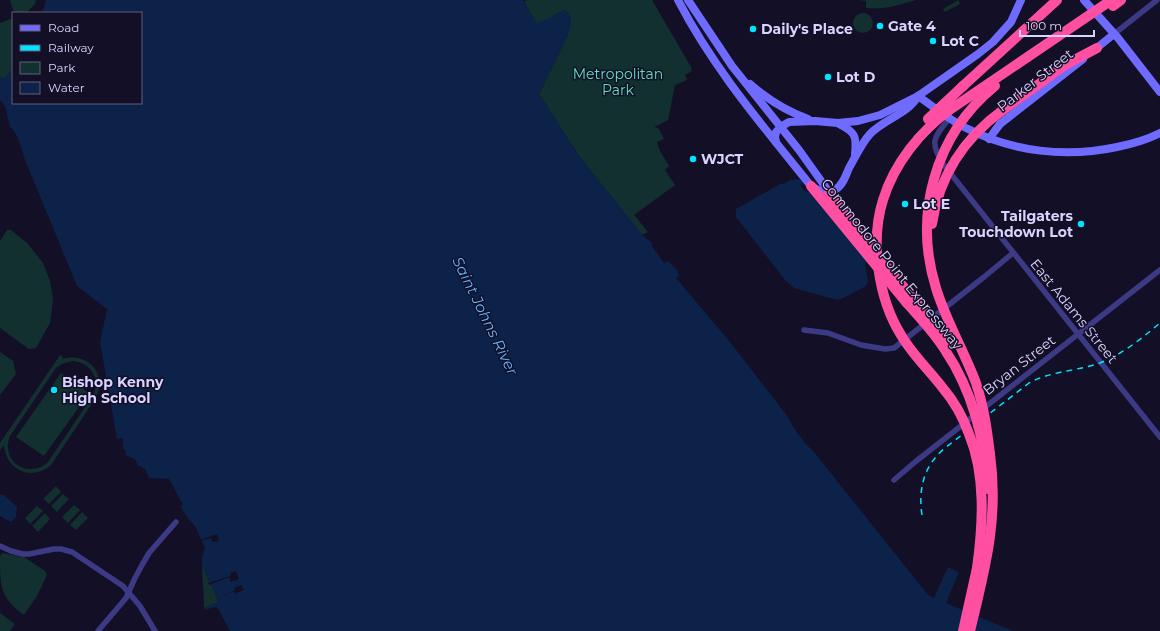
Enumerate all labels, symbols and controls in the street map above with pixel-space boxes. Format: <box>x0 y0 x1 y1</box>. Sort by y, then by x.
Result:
legend <box>12 12 142 104</box>
scale bar <box>1020 12 1094 38</box>
place label: Gate 4 <box>888 17 936 35</box>
text: 100 m <box>1026 18 1062 33</box>
text: Road <box>48 20 79 35</box>
place label: Daily's Place <box>761 20 853 38</box>
marker: Gate 4 <box>875 21 885 31</box>
marker: Daily's Place <box>748 24 758 34</box>
place label: Lot C <box>941 32 979 50</box>
marker: Lot C <box>928 36 938 46</box>
text: Railway <box>48 40 94 55</box>
street label: Parker Street <box>993 44 1077 115</box>
text: Park <box>48 60 76 75</box>
park label: Metropolitan Park <box>573 65 663 99</box>
place label: Lot D <box>836 68 876 86</box>
marker: Lot D <box>823 72 833 82</box>
text: Water <box>48 80 85 95</box>
place label: WJCT <box>701 150 744 168</box>
marker: WJCT <box>688 154 698 164</box>
street label: Commodore Point Expressway <box>817 175 967 354</box>
place label: Lot E <box>913 195 950 213</box>
marker: Lot E <box>900 199 910 209</box>
place label: Tailgaters Touchdown Lot <box>959 207 1074 241</box>
marker: Tailgaters Touchdown Lot <box>1076 219 1086 229</box>
water label: Saint Johns River <box>448 253 523 379</box>
street label: East Adams Street <box>1026 255 1122 367</box>
street label: Bryan Street <box>979 331 1059 399</box>
place label: Bishop Kenny High School <box>62 373 164 407</box>
marker: Bishop Kenny High School <box>49 385 59 395</box>

